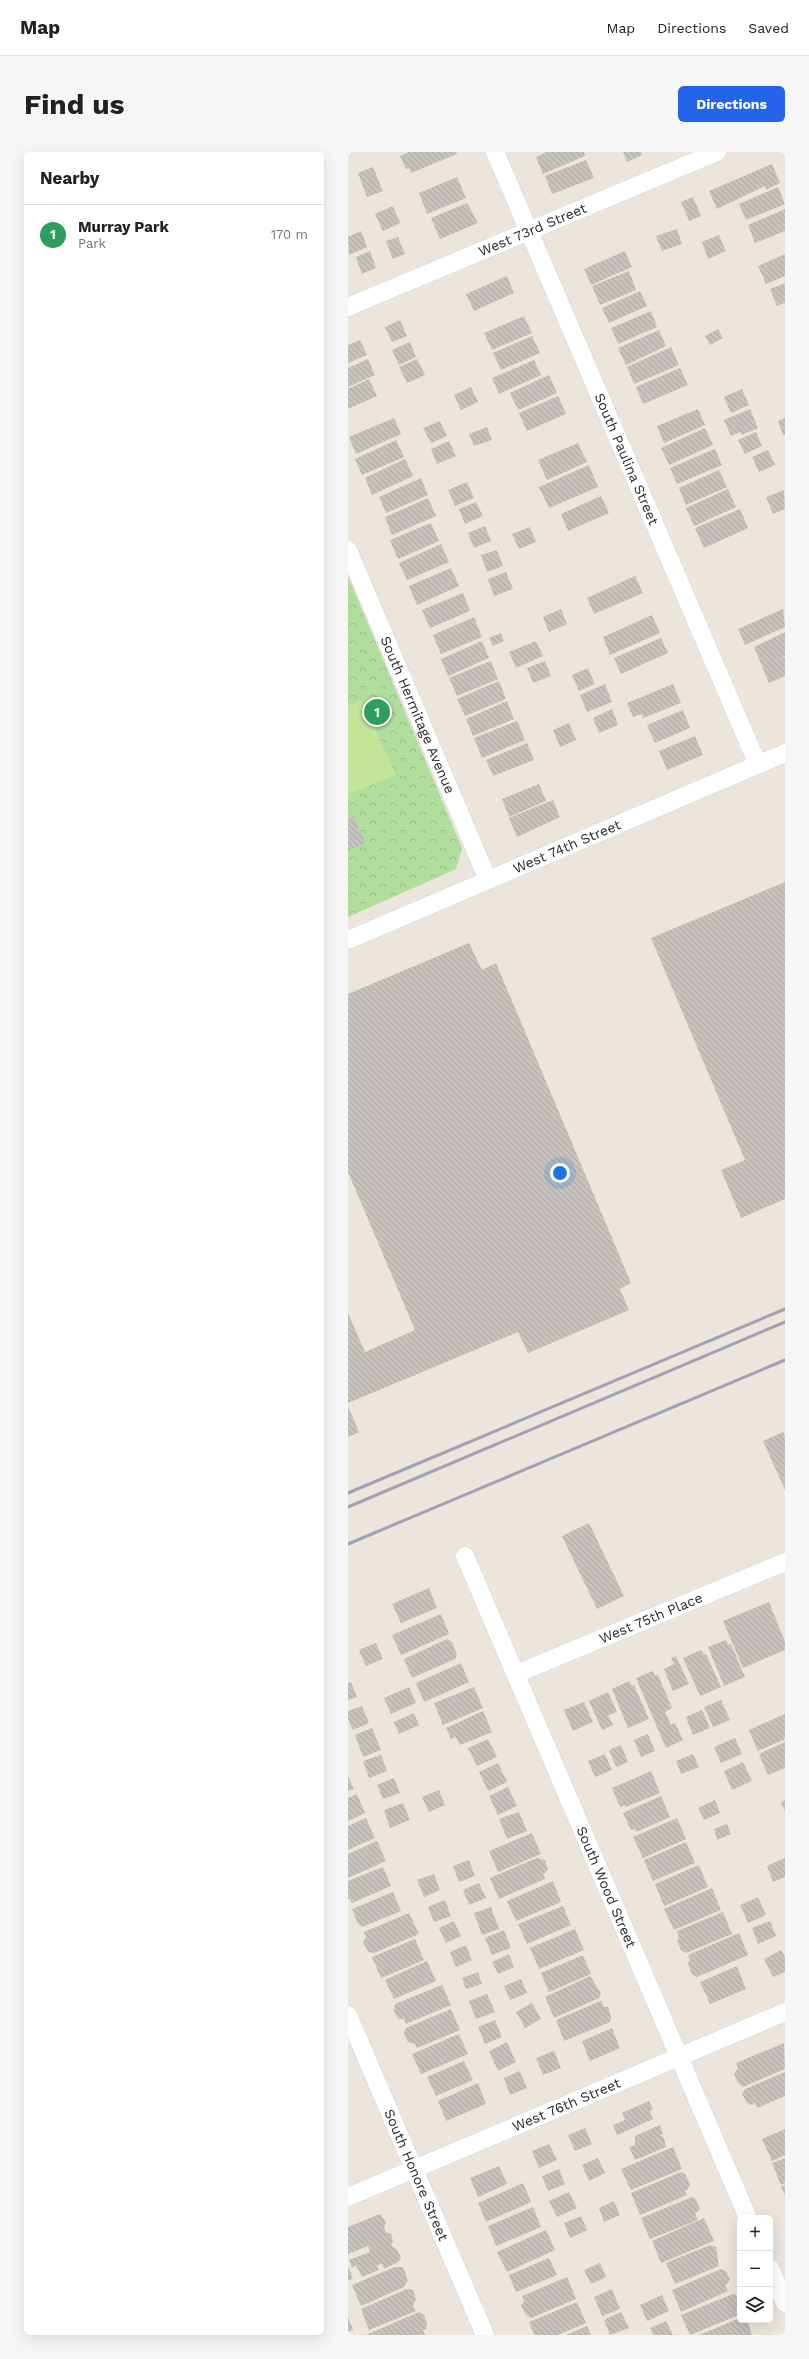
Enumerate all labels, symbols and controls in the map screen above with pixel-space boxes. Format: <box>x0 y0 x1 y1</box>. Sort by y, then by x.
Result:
text: Map <box>20 16 60 39</box>
text: Map <box>607 20 635 36</box>
text: Directions <box>657 20 726 36</box>
text: Saved <box>748 20 789 36</box>
button: Directions <box>678 86 785 122</box>
text: Find us <box>24 88 124 121</box>
text: Nearby <box>40 168 99 188</box>
street label: West 73rd Street <box>476 200 589 259</box>
text: Murray Park <box>78 218 169 236</box>
text: 1 <box>50 227 56 242</box>
text: 170 m <box>271 227 308 242</box>
text: Park <box>78 236 106 251</box>
street label: South Paulina Street <box>591 391 662 527</box>
street label: South Hermitage Avenue <box>377 634 458 796</box>
pin: 1 <box>364 697 390 727</box>
street label: West 74th Street <box>511 816 623 876</box>
your location <box>550 1163 570 1183</box>
street label: West 75th Place <box>597 1589 705 1647</box>
street label: South Wood Street <box>573 1824 640 1950</box>
street label: West 76th Street <box>510 2075 623 2135</box>
street label: South Honore Street <box>381 2107 452 2243</box>
map controls <box>737 2215 773 2323</box>
button: + <box>737 2215 773 2251</box>
button: − <box>737 2251 773 2287</box>
button: layers <box>737 2287 773 2323</box>

